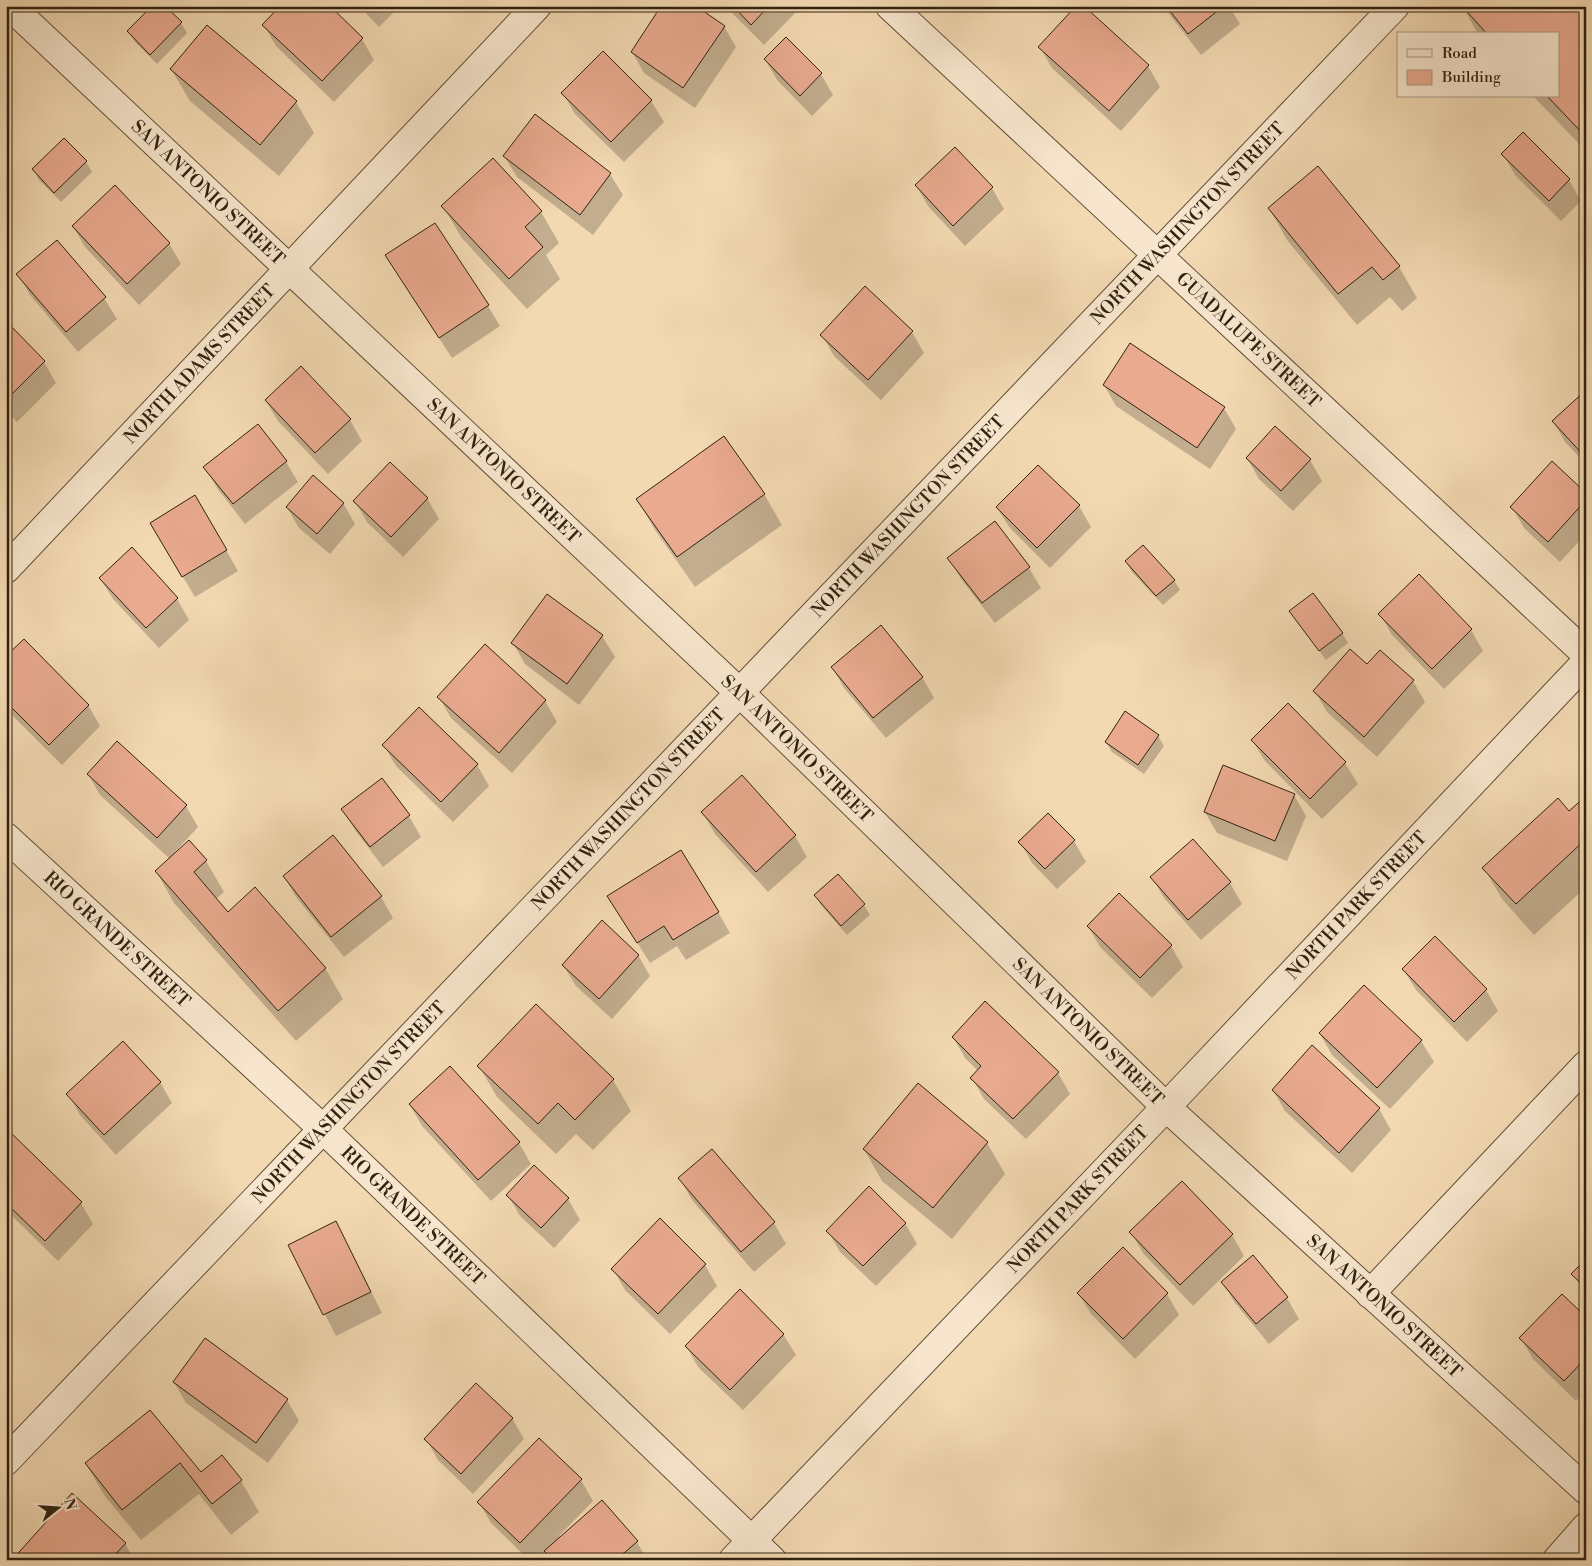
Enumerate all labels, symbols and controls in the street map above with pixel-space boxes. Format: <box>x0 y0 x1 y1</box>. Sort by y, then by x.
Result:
legend <box>1397 32 1560 98</box>
text: Road <box>1442 44 1477 63</box>
text: Building <box>1441 68 1501 87</box>
street label: SAN ANTONIO STREET <box>126 115 290 270</box>
street label: NORTH WASHINGTON STREET <box>1085 117 1290 329</box>
street label: GUADALUPE STREET <box>1171 267 1326 413</box>
street label: NORTH ADAMS STREET <box>119 279 280 448</box>
street label: SAN ANTONIO STREET <box>422 393 586 549</box>
street label: NORTH WASHINGTON STREET <box>806 410 1010 622</box>
street label: SAN ANTONIO STREET <box>716 670 878 827</box>
street label: NORTH WASHINGTON STREET <box>526 703 730 915</box>
street label: NORTH PARK STREET <box>1281 826 1432 984</box>
street label: RIO GRANDE STREET <box>39 866 195 1013</box>
street label: SAN ANTONIO STREET <box>1008 953 1169 1110</box>
street label: NORTH WASHINGTON STREET <box>246 996 451 1208</box>
street label: NORTH PARK STREET <box>1002 1120 1154 1278</box>
street label: RIO GRANDE STREET <box>336 1141 490 1290</box>
street label: SAN ANTONIO STREET <box>1302 1229 1467 1383</box>
north arrow <box>32 1484 82 1534</box>
text: N <box>59 1497 80 1512</box>

